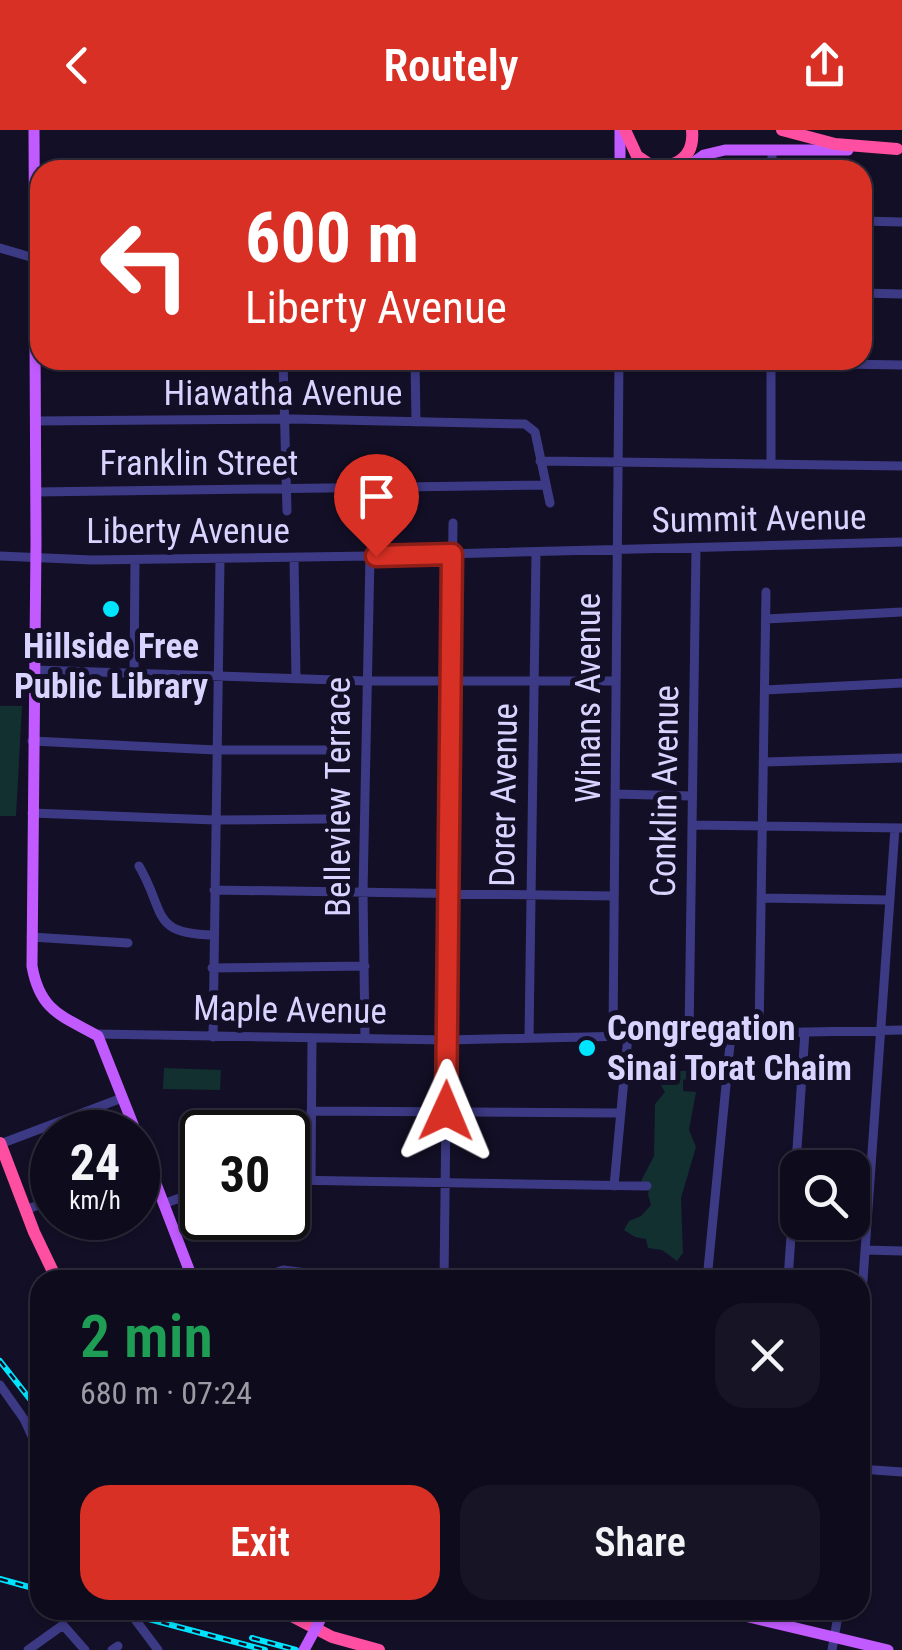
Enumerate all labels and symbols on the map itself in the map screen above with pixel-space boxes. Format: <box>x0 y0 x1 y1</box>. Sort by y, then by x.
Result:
street label: Hiawatha Avenue <box>164 373 402 414</box>
street label: Franklin Street <box>100 443 298 484</box>
pin <box>334 454 419 557</box>
street label: Summit Avenue <box>651 497 867 541</box>
street label: Liberty Avenue <box>86 511 290 552</box>
street label: Winans Avenue <box>568 593 609 803</box>
marker: Hillside Free Public Library <box>100 598 122 620</box>
place label: Hillside Free Public Library <box>14 626 208 707</box>
street label: Belleview Terrace <box>318 677 359 917</box>
street label: Conklin Avenue <box>643 685 687 897</box>
street label: Dorer Avenue <box>482 703 526 887</box>
street label: Maple Avenue <box>193 988 387 1032</box>
place label: Congregation Sinai Torat Chaim <box>607 1008 852 1089</box>
marker: Congregation Sinai Torat Chaim <box>576 1037 598 1059</box>
position arrow <box>394 1059 498 1163</box>
speed limit sign: 30 <box>180 1110 310 1240</box>

